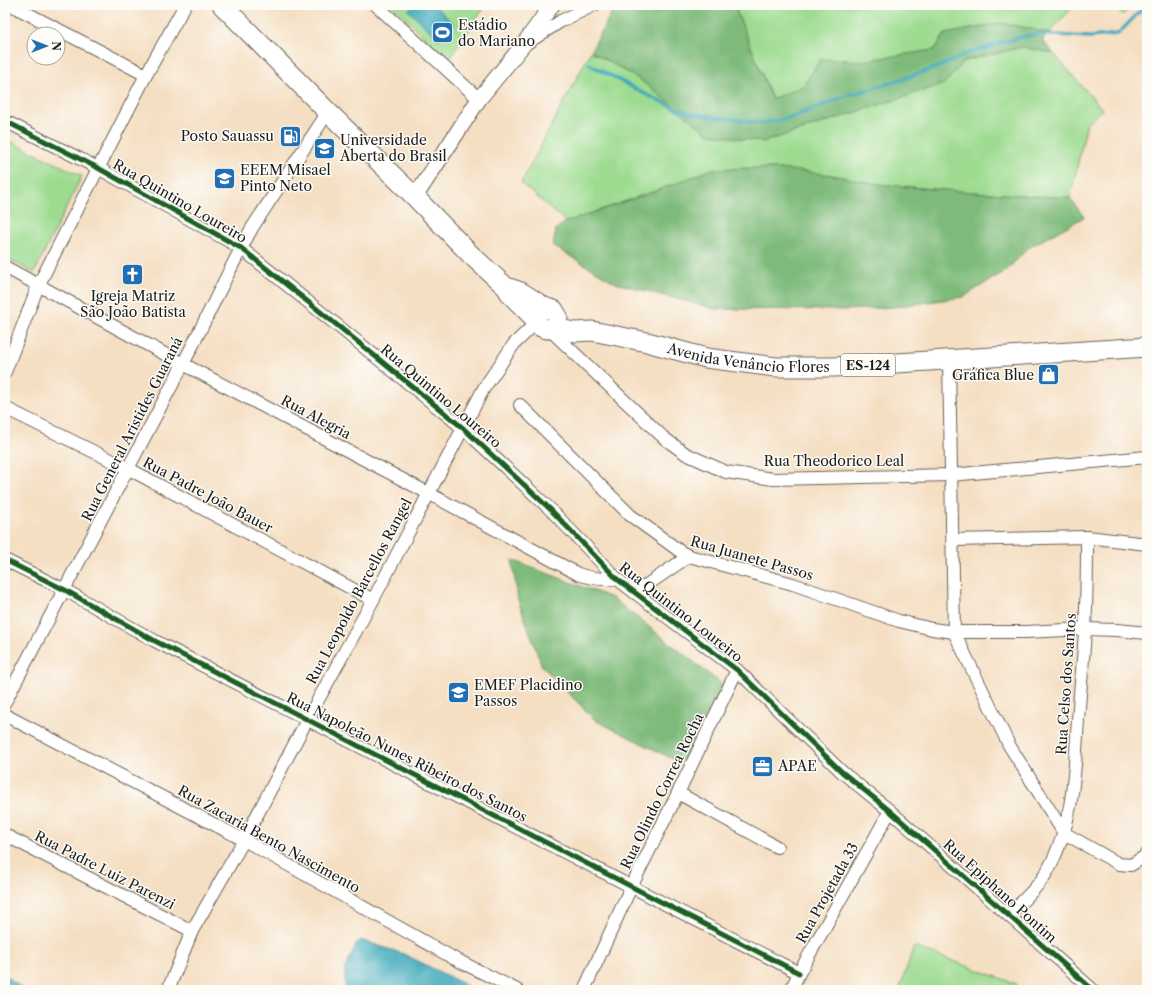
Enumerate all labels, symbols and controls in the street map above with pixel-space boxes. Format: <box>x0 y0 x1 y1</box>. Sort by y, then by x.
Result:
place label: Estádio do Mariano <box>458 16 535 50</box>
sports icon: Estádio do Mariano <box>430 20 456 46</box>
north arrow <box>26 26 66 66</box>
text: N <box>49 41 63 51</box>
fuel station icon: Posto Sauassu <box>277 123 303 149</box>
place label: Posto Sauassu <box>181 127 274 145</box>
place label: Universidade Aberta do Brasil <box>339 131 447 165</box>
school or university icon: Universidade Aberta do Brasil <box>311 135 337 161</box>
street label: Rua Quintino Loureiro <box>110 155 250 247</box>
place label: EEEM Misael Pinto Neto <box>240 161 331 195</box>
school or university icon: EEEM Misael Pinto Neto <box>212 165 238 191</box>
church icon: Igreja Matriz São João Batista <box>120 261 146 287</box>
place label: Igreja Matriz São João Batista <box>80 287 187 321</box>
street label: Rua General Aristides Guaraná <box>78 333 187 524</box>
street label: Avenida Venâncio Flores <box>665 339 830 376</box>
street label: Rua Quintino Loureiro <box>377 340 505 452</box>
road number: ES-124 <box>841 354 895 376</box>
shop icon: Gráfica Blue <box>1036 362 1062 388</box>
place label: Gráfica Blue <box>952 366 1034 384</box>
street label: Rua Alegria <box>278 391 355 443</box>
street label: Rua Theodorico Leal <box>764 452 904 470</box>
street label: Rua Padre João Bauer <box>140 453 276 537</box>
street label: Rua Leopoldo Barcellos Rangel <box>302 495 416 687</box>
street label: Rua Juanete Passos <box>688 532 816 584</box>
street label: Rua Quintino Loureiro <box>616 558 746 666</box>
street label: Rua Celso dos Santos <box>1052 613 1080 755</box>
place label: EMEF Placidino Passos <box>474 676 582 710</box>
school or university icon: EMEF Placidino Passos <box>445 680 471 706</box>
street label: Rua Napoleão Nunes Ribeiro dos Santos <box>284 688 530 826</box>
street label: Rua Olindo Correa Rocha <box>616 710 708 872</box>
office icon: APAE <box>749 753 775 779</box>
place label: APAE <box>777 757 817 775</box>
street label: Rua Zacaria Bento Nascimento <box>175 781 363 897</box>
street label: Rua Padre Luiz Parenzi <box>32 827 178 913</box>
street label: Rua Epiphano Pontim <box>939 835 1061 947</box>
street label: Rua Projetada 33 <box>792 839 862 947</box>

